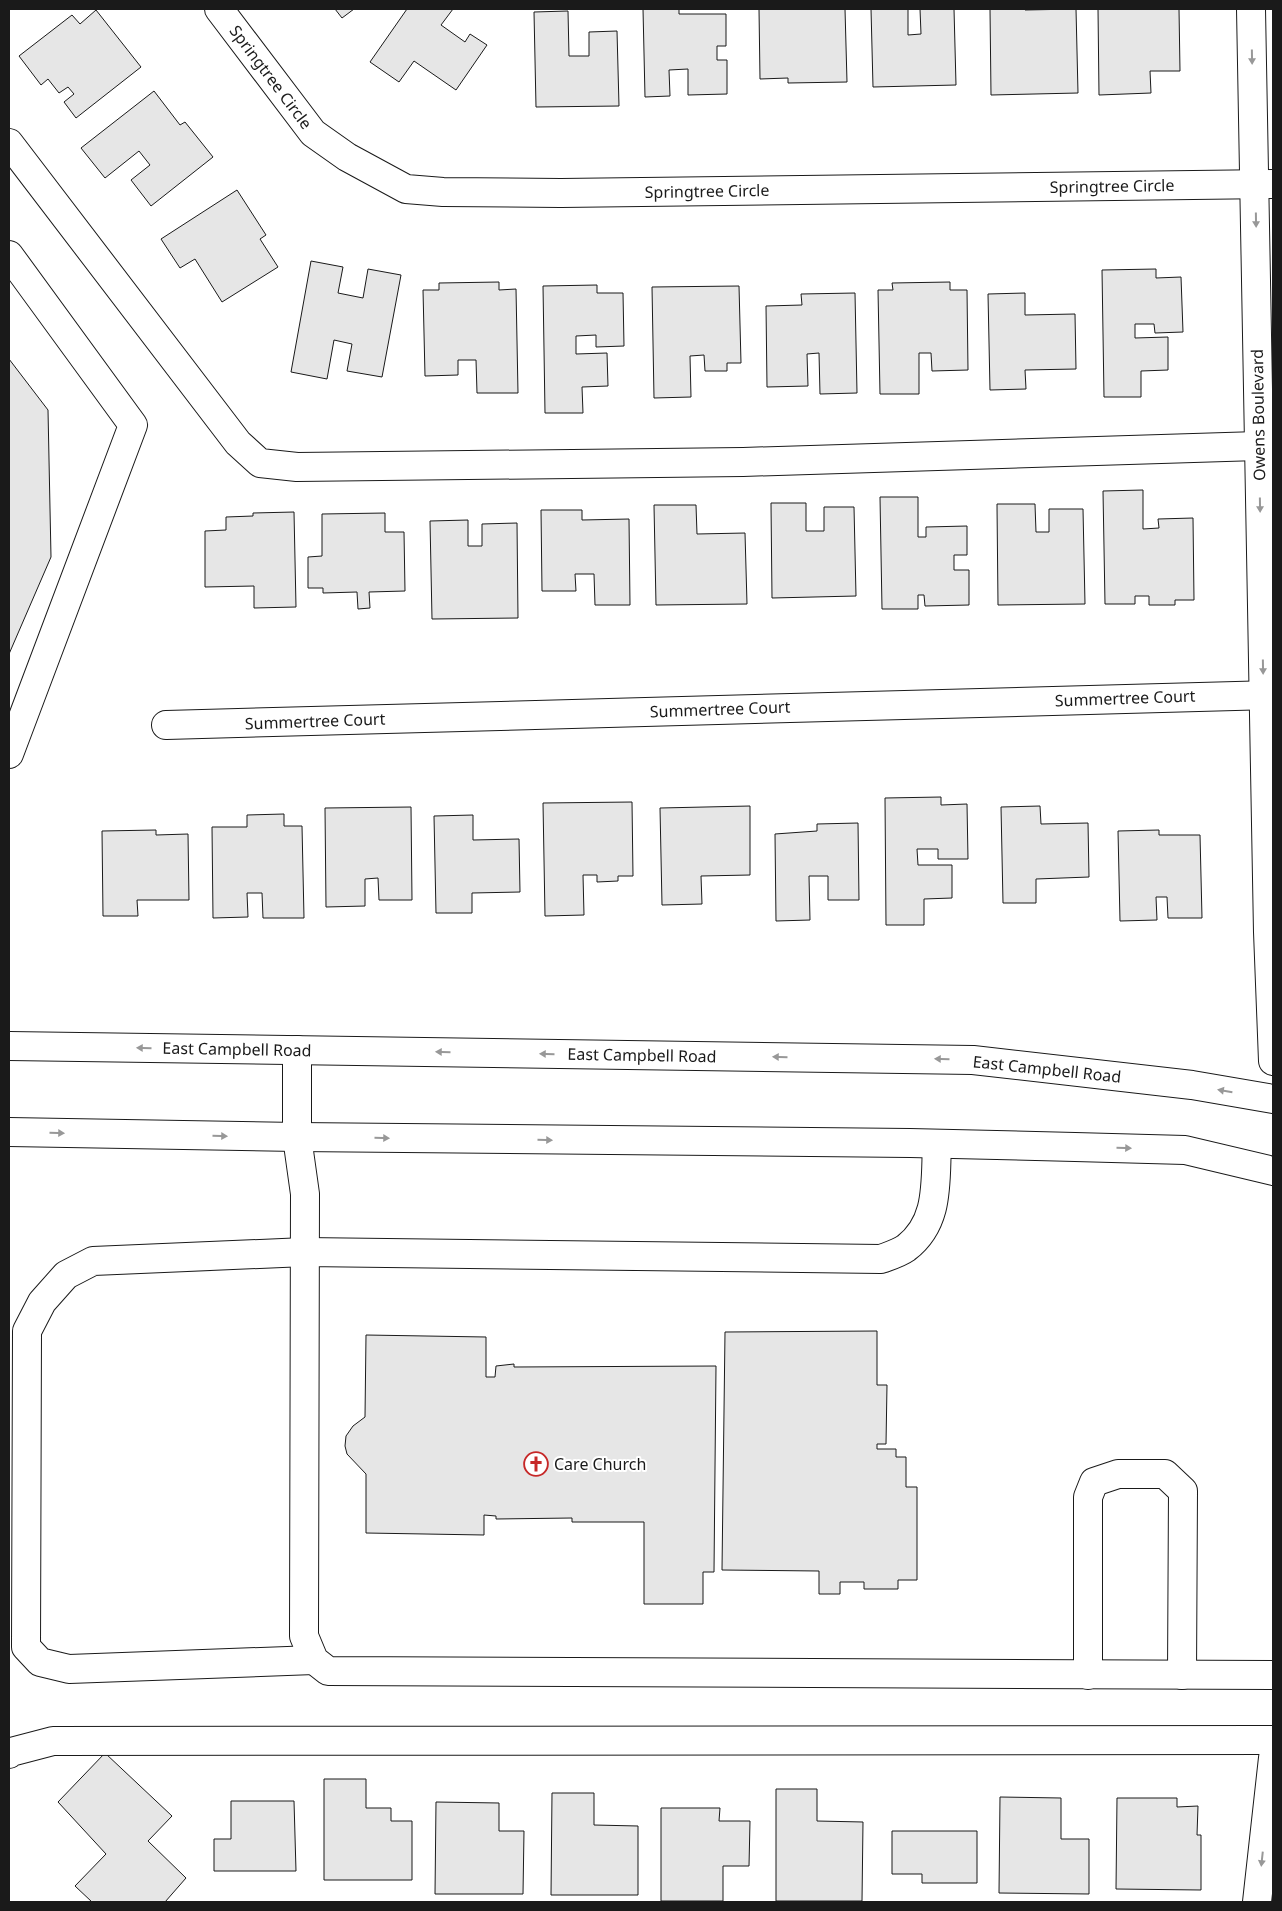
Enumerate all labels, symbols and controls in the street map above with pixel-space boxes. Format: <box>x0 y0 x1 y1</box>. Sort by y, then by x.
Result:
street label: Springtree Circle <box>225 21 317 133</box>
one-way arrow <box>1248 50 1256 66</box>
street label: Springtree Circle <box>1049 174 1175 198</box>
street label: Springtree Circle <box>644 179 770 203</box>
one-way arrow <box>1252 212 1260 228</box>
street label: Owens Boulevard <box>1246 349 1270 481</box>
one-way arrow <box>1256 497 1264 513</box>
one-way arrow <box>1259 660 1267 676</box>
street label: Summertree Court <box>1054 685 1196 711</box>
street label: Summertree Court <box>649 696 791 722</box>
street label: Summertree Court <box>244 708 386 734</box>
street label: East Campbell Road <box>162 1037 312 1061</box>
street label: East Campbell Road <box>567 1043 717 1067</box>
one-way arrow <box>135 1044 151 1052</box>
one-way arrow <box>435 1048 451 1056</box>
one-way arrow <box>539 1050 555 1058</box>
street label: East Campbell Road <box>972 1050 1122 1088</box>
one-way arrow <box>771 1053 787 1061</box>
one-way arrow <box>934 1055 950 1063</box>
one-way arrow <box>1217 1086 1233 1094</box>
one-way arrow <box>50 1129 66 1137</box>
one-way arrow <box>212 1132 228 1140</box>
one-way arrow <box>375 1134 391 1142</box>
one-way arrow <box>537 1136 553 1144</box>
one-way arrow <box>1116 1144 1132 1152</box>
church icon: Care Church <box>523 1451 549 1477</box>
place label: Care Church <box>554 1453 646 1475</box>
one-way arrow <box>1258 1851 1266 1867</box>

